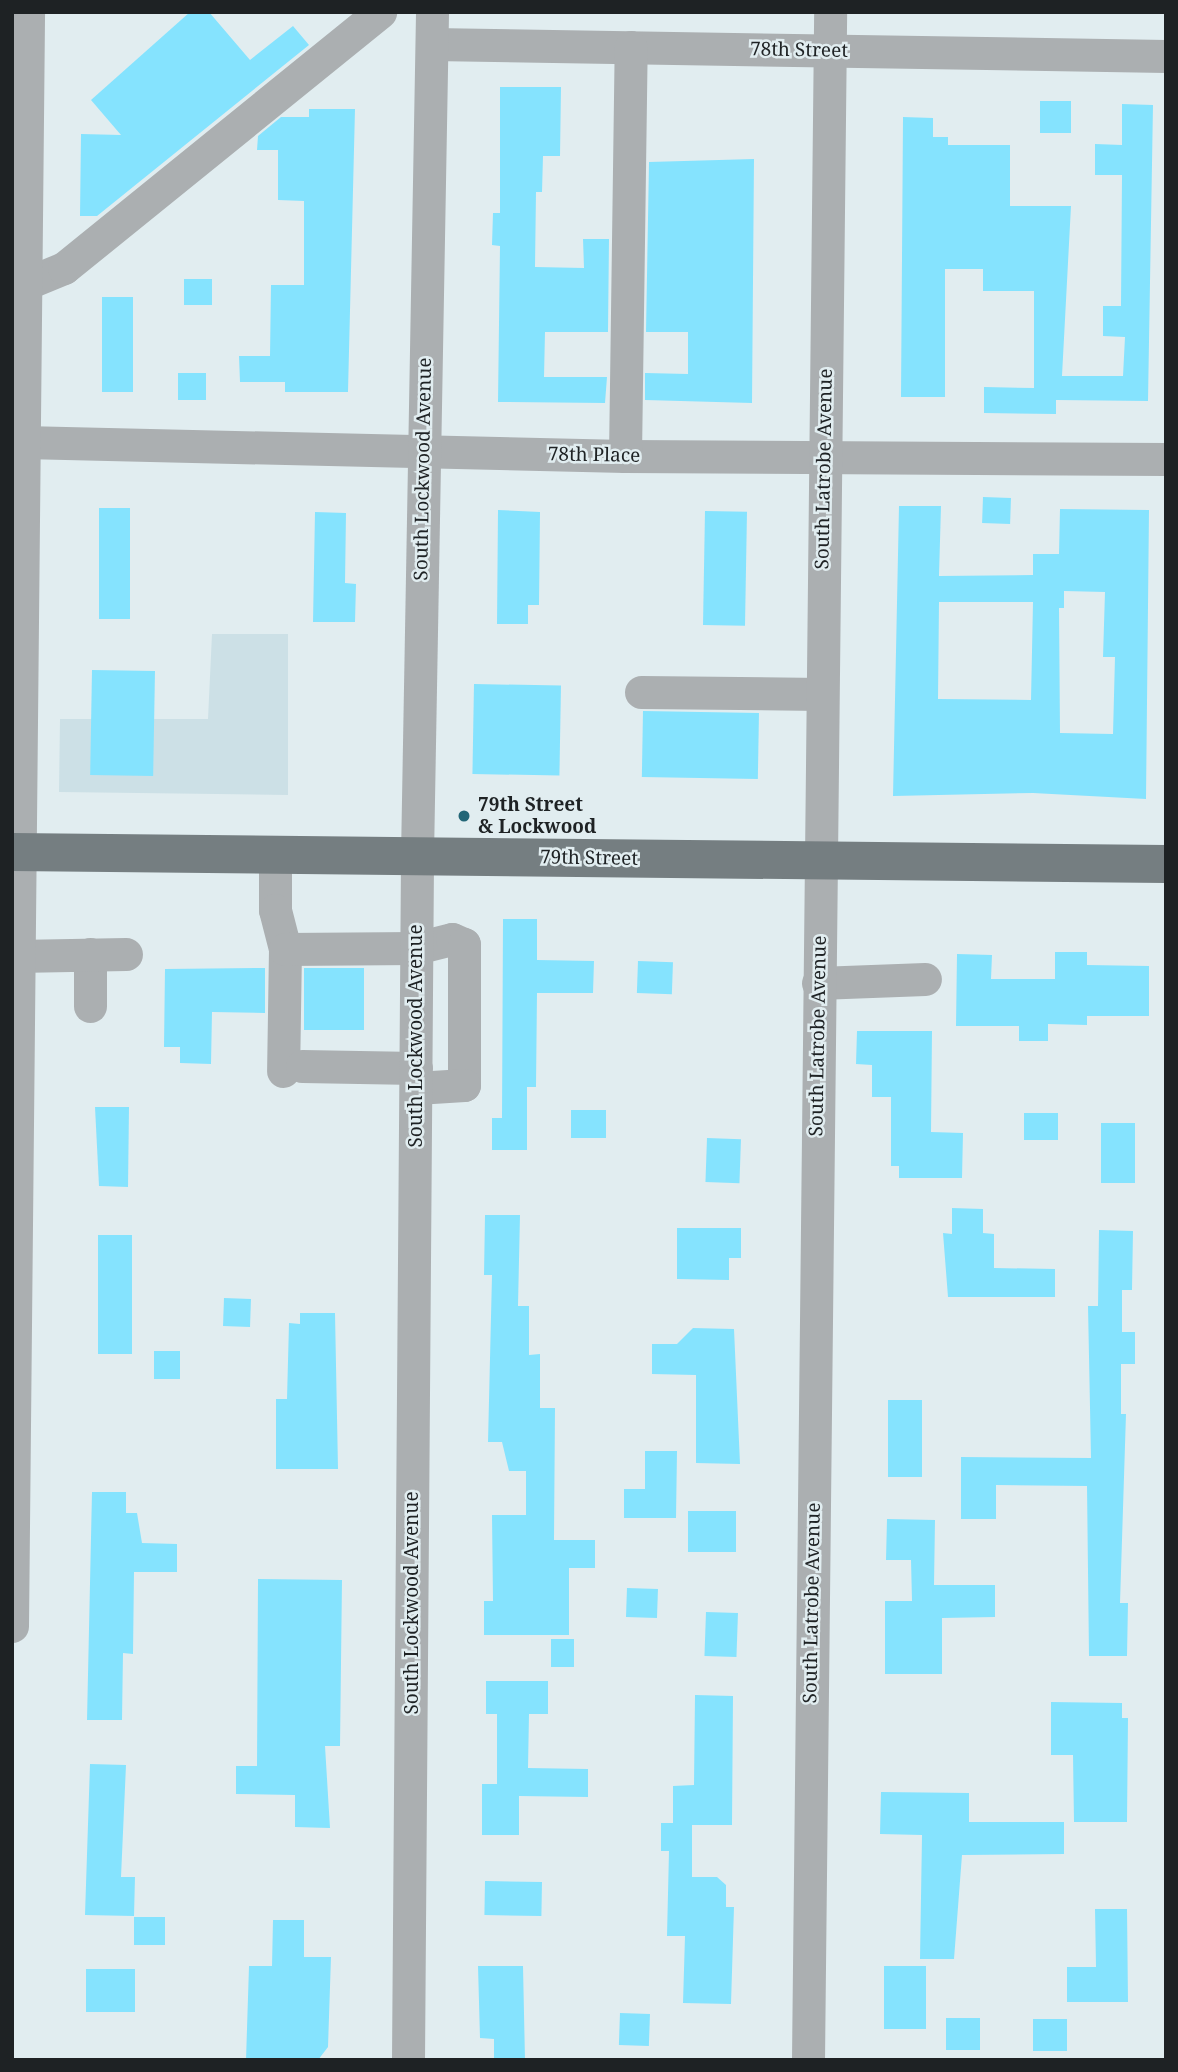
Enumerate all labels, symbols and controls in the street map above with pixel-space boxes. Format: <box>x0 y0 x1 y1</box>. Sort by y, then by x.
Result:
street label: 78th Street <box>750 38 848 62</box>
street label: South Lockwood Avenue <box>410 357 436 581</box>
street label: South Latrobe Avenue <box>811 368 837 570</box>
street label: 78th Place <box>548 443 640 467</box>
place label: 79th Street & Lockwood <box>478 794 596 838</box>
marker: 79th Street & Lockwood <box>456 808 472 824</box>
street label: 79th Street <box>540 846 638 870</box>
street label: South Lockwood Avenue <box>405 924 427 1148</box>
street label: South Latrobe Avenue <box>805 935 831 1137</box>
street label: South Lockwood Avenue <box>401 1491 423 1715</box>
street label: South Latrobe Avenue <box>799 1502 825 1704</box>

